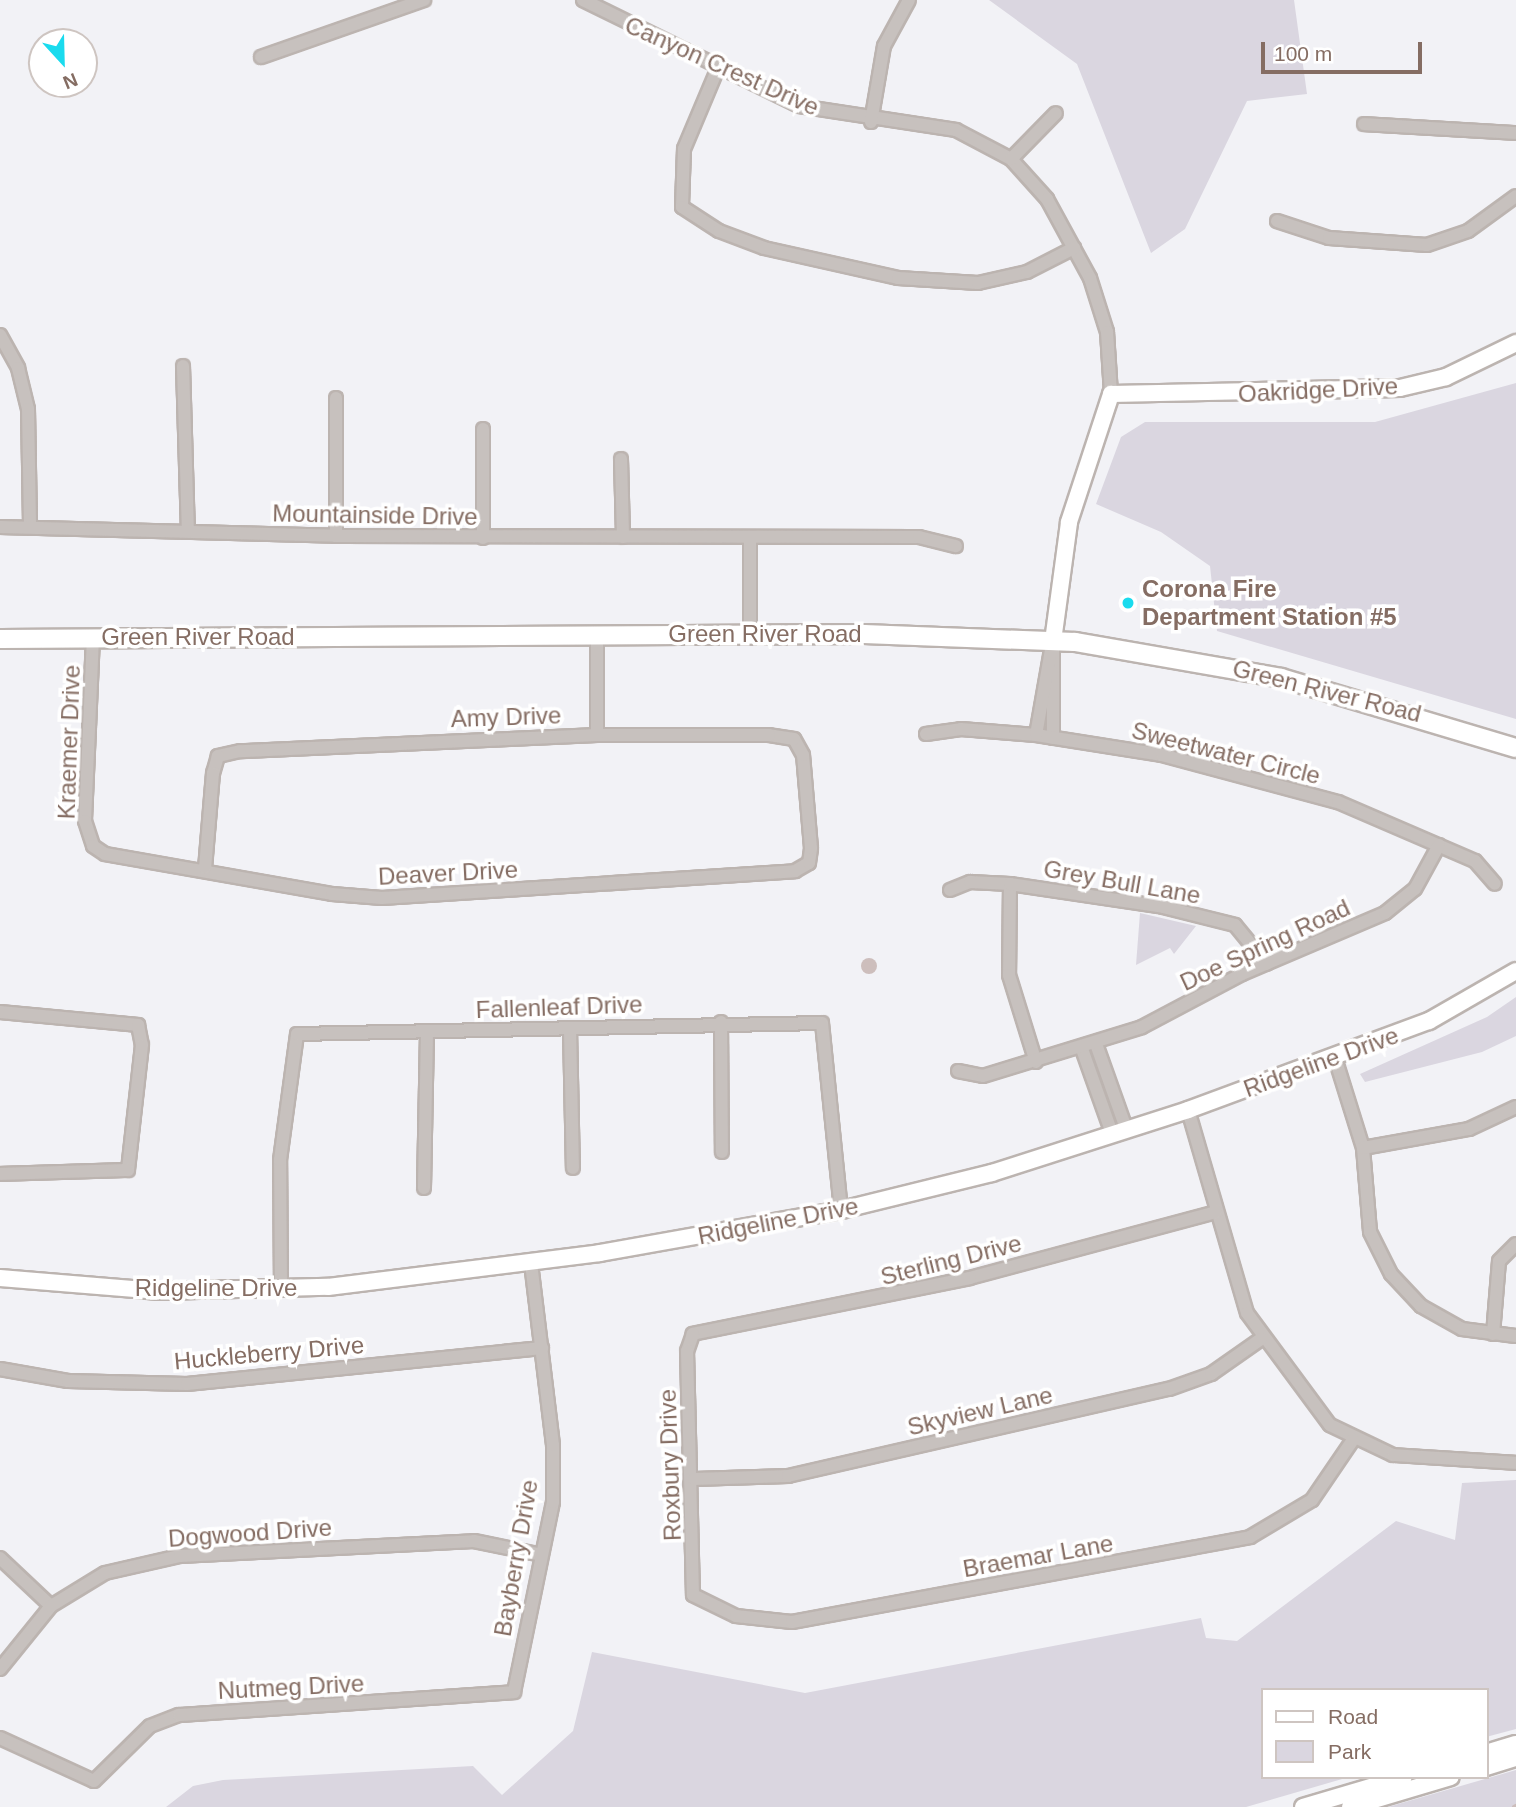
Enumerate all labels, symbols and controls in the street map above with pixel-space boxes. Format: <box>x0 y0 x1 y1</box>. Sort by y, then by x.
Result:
street label: Canyon Crest Drive <box>620 10 824 122</box>
north arrow <box>28 28 98 98</box>
scale bar <box>1264 28 1425 72</box>
text: 100 m <box>1274 42 1332 65</box>
text: N <box>60 69 81 93</box>
street label: Oakridge Drive <box>1237 371 1399 409</box>
street label: Mountainside Drive <box>272 499 478 531</box>
place label: Corona Fire Department Station #5 <box>1142 575 1397 631</box>
marker: Corona Fire Department Station #5 <box>1120 595 1136 611</box>
street label: Green River Road <box>668 620 862 648</box>
street label: Green River Road <box>101 623 295 651</box>
street label: Green River Road <box>1230 654 1424 728</box>
street label: Kraemer Drive <box>52 664 86 820</box>
street label: Amy Drive <box>450 701 562 733</box>
street label: Sweetwater Circle <box>1129 716 1323 790</box>
street label: Grey Bull Lane <box>1041 854 1203 910</box>
street label: Deaver Drive <box>377 855 519 891</box>
street label: Doe Spring Road <box>1175 893 1355 997</box>
street label: Fallenleaf Drive <box>475 990 643 1024</box>
street label: Ridgeline Drive <box>1240 1021 1402 1103</box>
street label: Ridgeline Drive <box>695 1191 861 1251</box>
street label: Sterling Drive <box>878 1229 1024 1291</box>
street label: Ridgeline Drive <box>135 1274 297 1302</box>
street label: Huckleberry Drive <box>173 1330 365 1376</box>
street label: Skyview Lane <box>905 1380 1055 1442</box>
street label: Roxbury Drive <box>653 1389 687 1541</box>
street label: Bayberry Drive <box>488 1477 544 1639</box>
street label: Dogwood Drive <box>167 1513 333 1553</box>
street label: Braemar Lane <box>961 1529 1115 1583</box>
street label: Nutmeg Drive <box>217 1669 365 1705</box>
legend <box>1260 1688 1488 1779</box>
text: Road <box>1328 1705 1378 1728</box>
text: Park <box>1328 1740 1371 1763</box>

